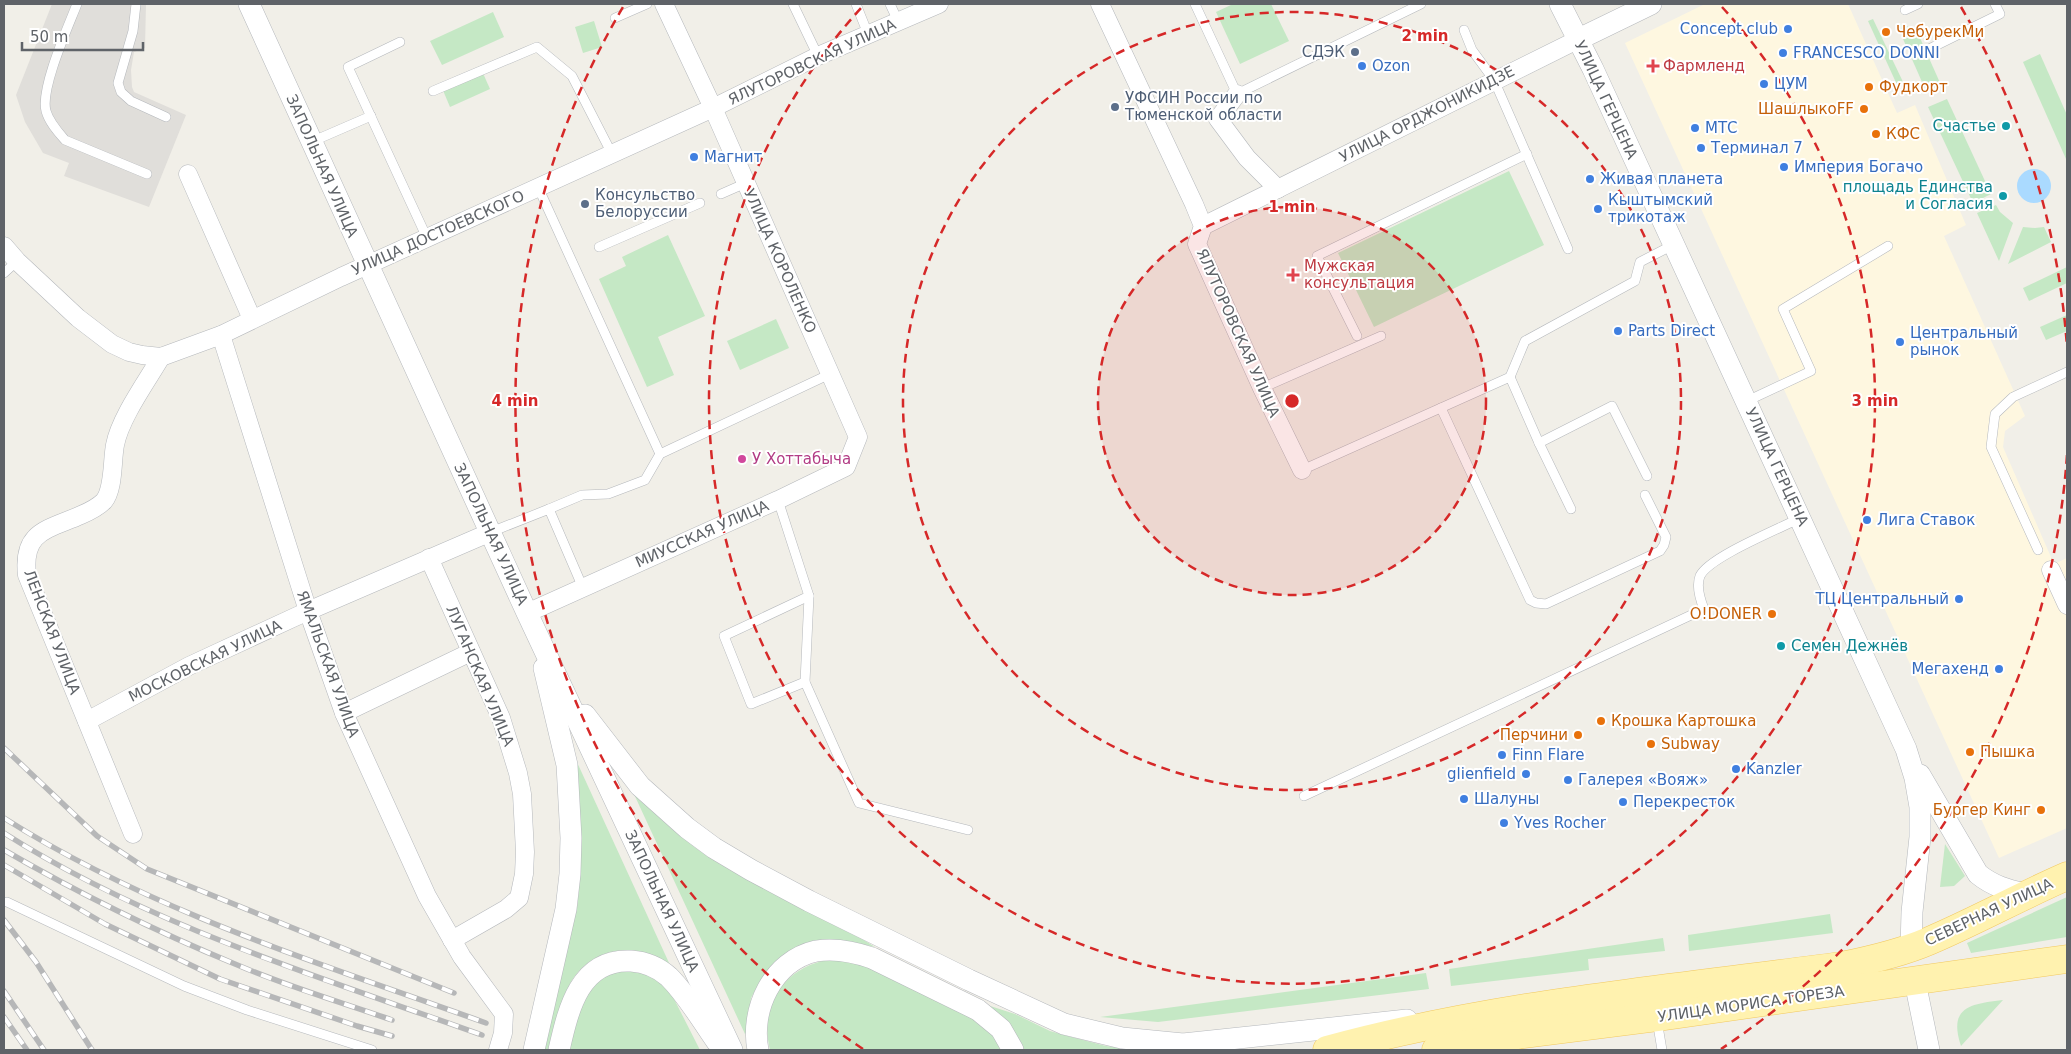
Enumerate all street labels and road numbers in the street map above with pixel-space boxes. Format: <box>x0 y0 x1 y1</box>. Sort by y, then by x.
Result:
street label: ЯЛУТОРОВСКАЯ УЛИЦА <box>725 15 899 109</box>
street label: УЛИЦА ГЕРЦЕНА <box>1571 38 1642 163</box>
street label: УЛИЦА ОРДЖОНИКИДЗЕ <box>1336 62 1518 166</box>
street label: ЗАПОЛЬНАЯ УЛИЦА <box>282 92 362 241</box>
street label: УЛИЦА КОРОЛЕНКО <box>740 186 820 336</box>
street label: УЛИЦА ДОСТОЕВСКОГО <box>349 187 527 279</box>
street label: ЯЛУТОРОВСКАЯ УЛИЦА <box>1193 246 1284 421</box>
street label: УЛИЦА ГЕРЦЕНА <box>1742 405 1813 530</box>
street label: ЗАПОЛЬНАЯ УЛИЦА <box>450 460 532 609</box>
street label: МИУССКАЯ УЛИЦА <box>633 496 772 571</box>
street label: ЛЕНСКАЯ УЛИЦА <box>20 567 84 698</box>
street label: ЯМАЛЬСКАЯ УЛИЦА <box>293 588 363 741</box>
street label: ЛУГАНСКАЯ УЛИЦА <box>442 603 518 750</box>
street label: МОСКОВСКАЯ УЛИЦА <box>126 616 285 706</box>
street label: ЗАПОЛЬНАЯ УЛИЦА <box>621 827 703 976</box>
street label: СЕВЕРНАЯ УЛИЦА <box>1922 874 2056 950</box>
street label: УЛИЦА МОРИСА ТОРЕЗА <box>1657 982 1846 1026</box>

